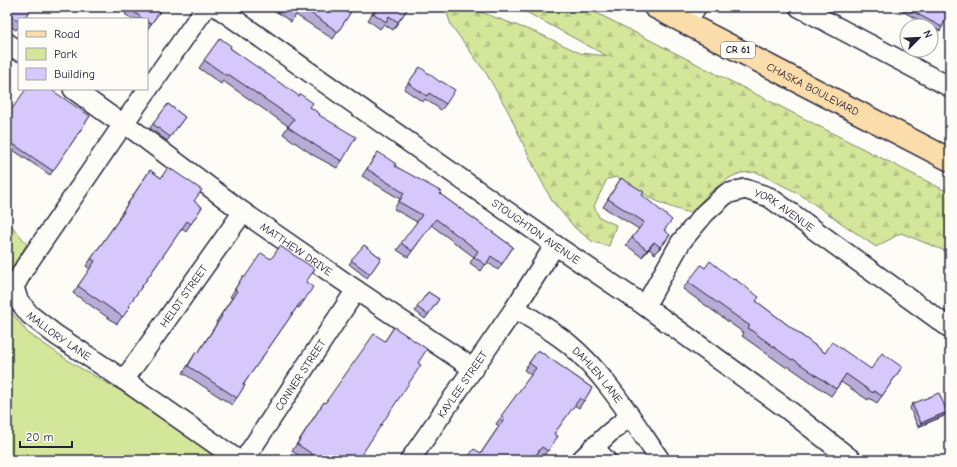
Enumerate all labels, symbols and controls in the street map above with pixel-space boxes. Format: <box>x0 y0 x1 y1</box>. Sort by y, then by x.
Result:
legend <box>18 18 148 90</box>
north arrow <box>899 18 939 58</box>
text: Road <box>54 27 80 41</box>
text: N <box>920 28 935 40</box>
road number: CR 61 <box>721 42 755 58</box>
text: Park <box>54 47 77 61</box>
street label: CHASKA BOULEVARD <box>765 60 861 118</box>
text: Building <box>54 67 95 81</box>
street label: YORK AVENUE <box>753 186 817 234</box>
street label: STOUGHTON AVENUE <box>489 196 583 267</box>
street label: MATTHEW DRIVE <box>258 220 335 279</box>
street label: HELDT STREET <box>157 262 210 330</box>
street label: MALLORY LANE <box>24 308 94 363</box>
street label: CONNER STREET <box>272 337 328 413</box>
street label: DAHLEN LANE <box>570 344 626 406</box>
street label: KAYLEE STREET <box>435 348 490 420</box>
scale bar <box>20 423 72 449</box>
text: 20 m <box>26 430 54 444</box>

